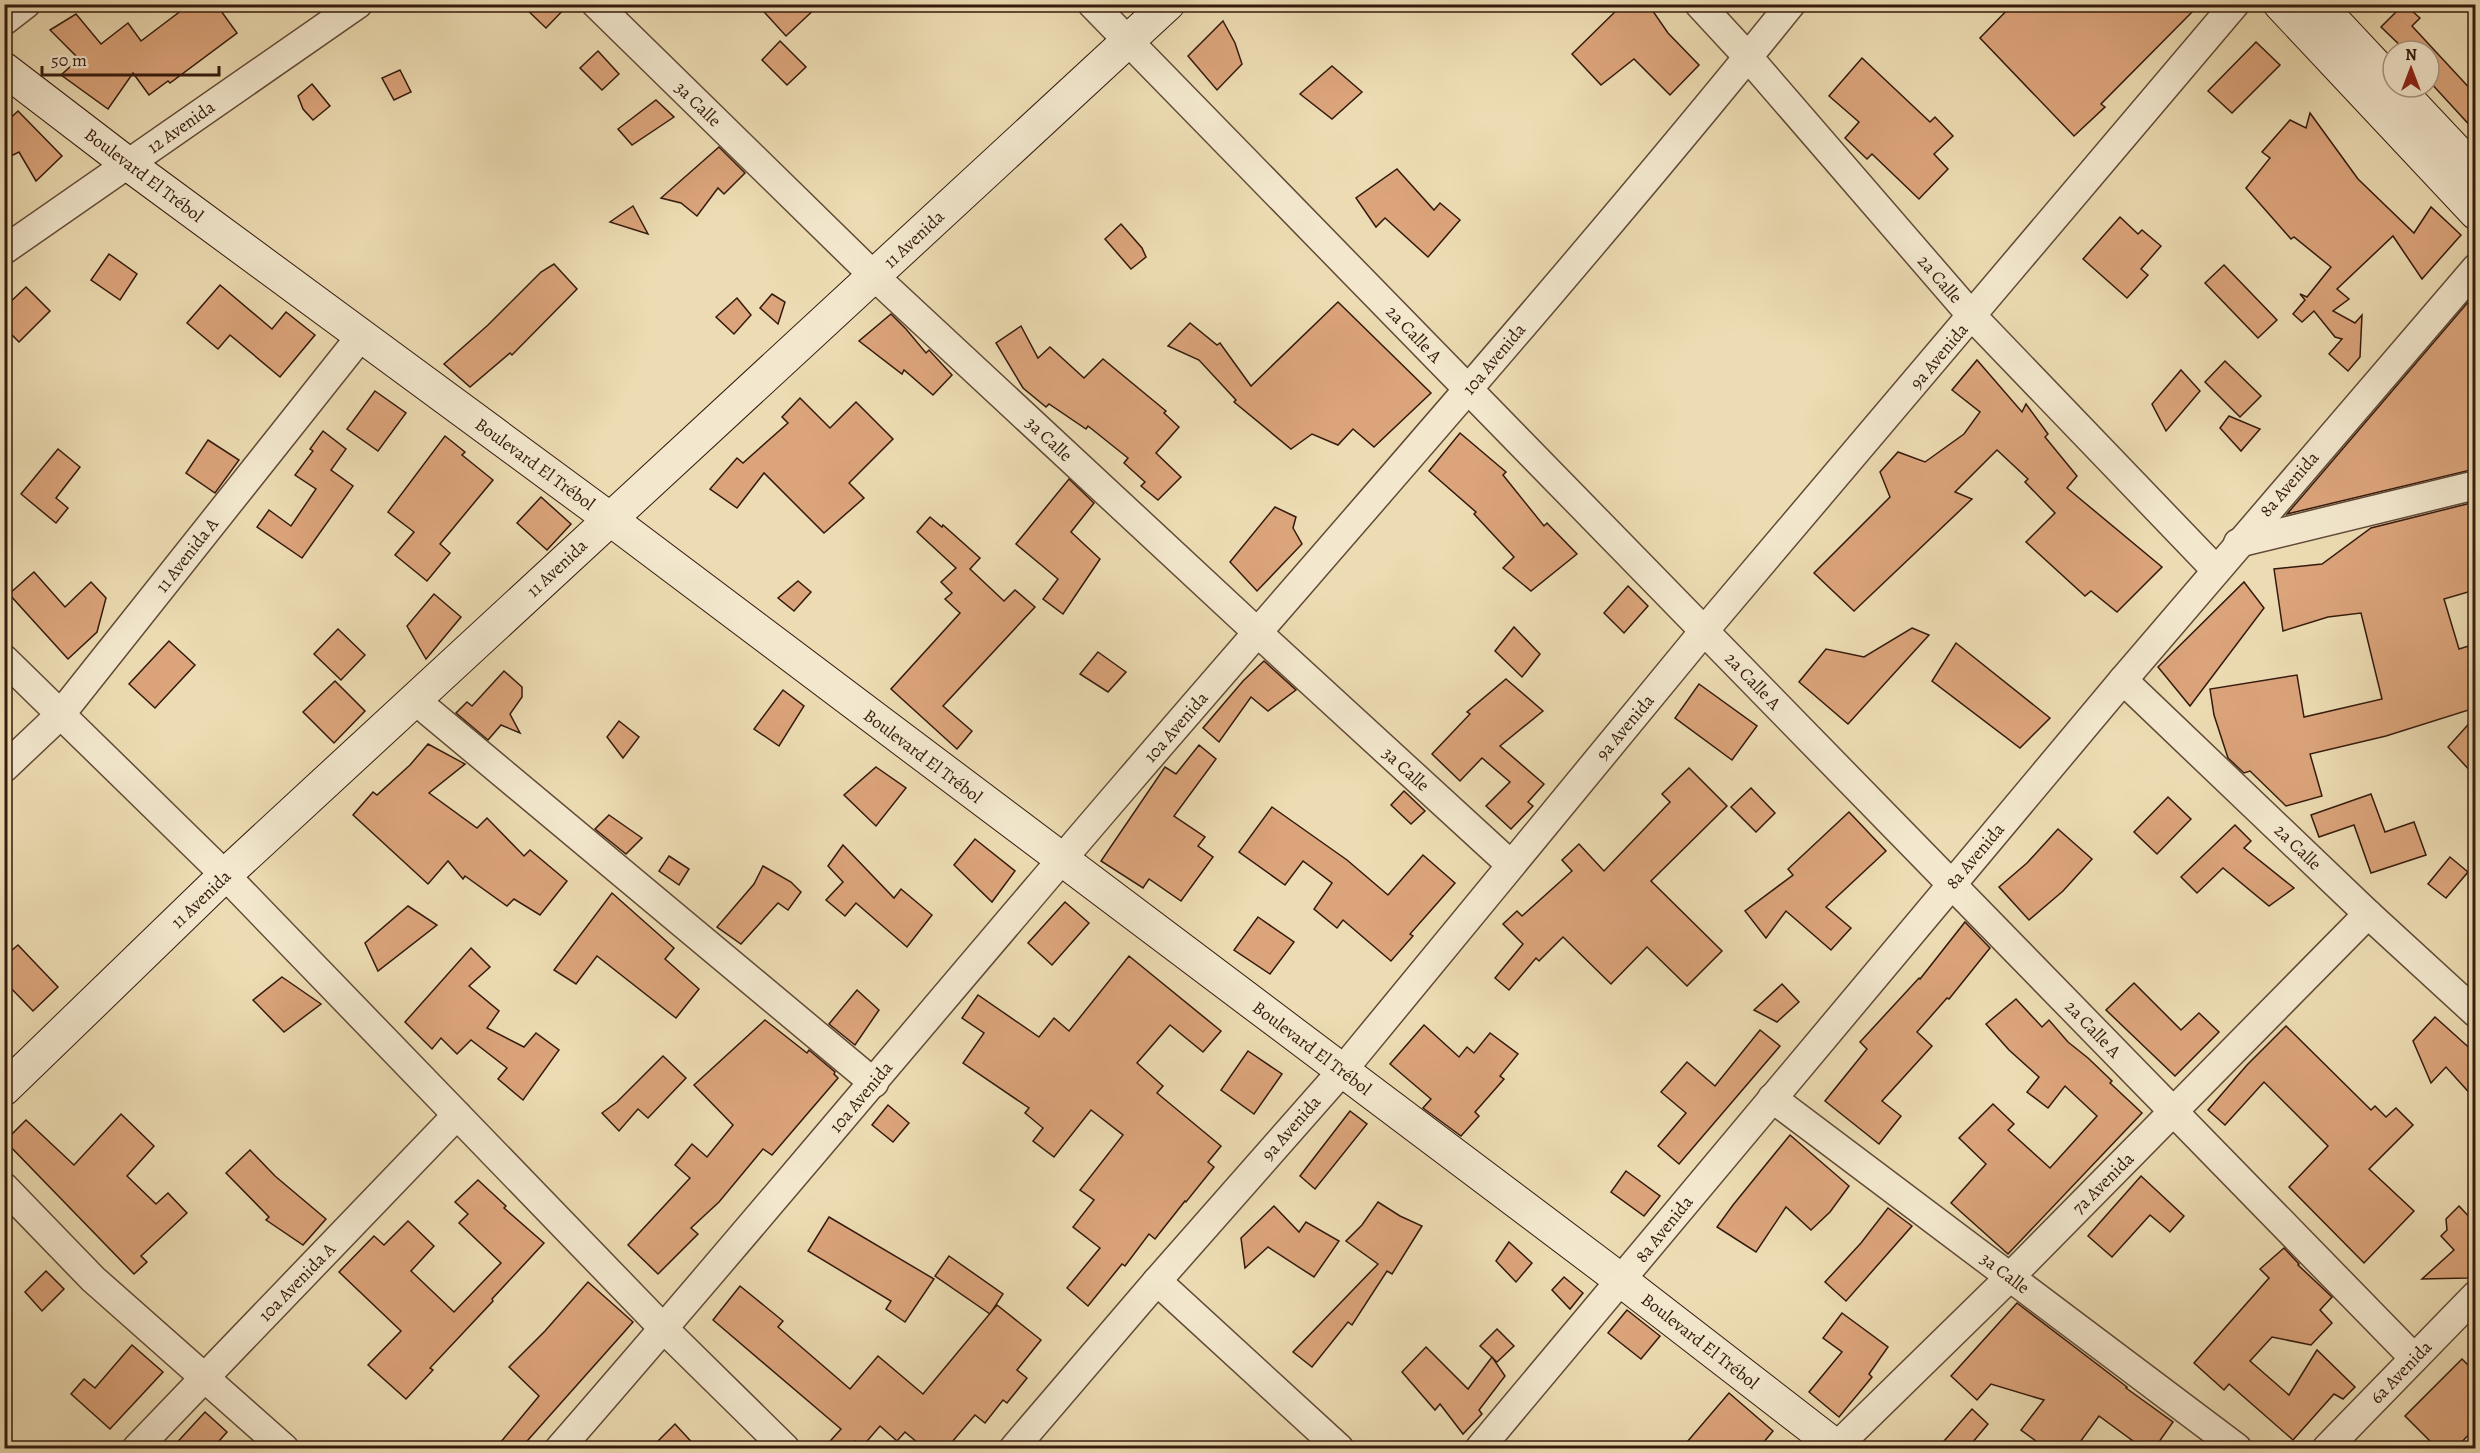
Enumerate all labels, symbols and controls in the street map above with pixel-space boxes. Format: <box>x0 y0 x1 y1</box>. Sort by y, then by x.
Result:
scale bar <box>42 39 219 77</box>
north arrow <box>2381 39 2441 99</box>
text: N <box>2405 44 2417 66</box>
text: 50 m <box>51 48 87 72</box>
street label: 3a Calle <box>670 76 726 132</box>
street label: 12 Avenida <box>142 95 220 159</box>
street label: Boulevard El Trébol <box>80 122 209 228</box>
street label: 11 Avenida <box>878 204 950 273</box>
street label: 2a Calle <box>1912 250 1968 308</box>
street label: 2a Calle A <box>1381 300 1448 368</box>
street label: 10a Avenida <box>1457 318 1531 400</box>
street label: 9a Avenida <box>1904 318 1974 394</box>
street label: 3a Calle <box>1020 411 1078 467</box>
street label: Boulevard El Trébol <box>470 412 600 516</box>
street label: 8a Avenida <box>2254 446 2325 522</box>
street label: 11 Avenida A <box>150 512 224 597</box>
street label: 11 Avenida <box>521 533 593 602</box>
street label: 2a Calle A <box>1720 647 1787 715</box>
street label: 10a Avenida <box>1139 686 1214 768</box>
street label: 9a Avenida <box>1590 689 1660 765</box>
street label: Boulevard El Trébol <box>859 703 988 809</box>
street label: 3a Calle <box>1377 741 1435 797</box>
street label: 8a Avenida <box>1940 817 2010 894</box>
street label: 2a Calle <box>2269 819 2327 875</box>
street label: 11 Avenida <box>166 864 237 934</box>
street label: Boulevard El Trébol <box>1248 995 1377 1101</box>
street label: 2a Calle A <box>2060 995 2127 1063</box>
street label: 10a Avenida <box>824 1056 898 1138</box>
street label: 9a Avenida <box>1256 1090 1326 1166</box>
street label: 7a Avenida <box>2067 1146 2140 1219</box>
street label: 8a Avenida <box>1630 1190 1699 1267</box>
street label: 10a Avenida A <box>253 1237 341 1327</box>
street label: 3a Calle <box>1975 1247 2035 1299</box>
street label: Boulevard El Trébol <box>1636 1288 1764 1395</box>
street label: 6a Avenida <box>2365 1335 2438 1409</box>

